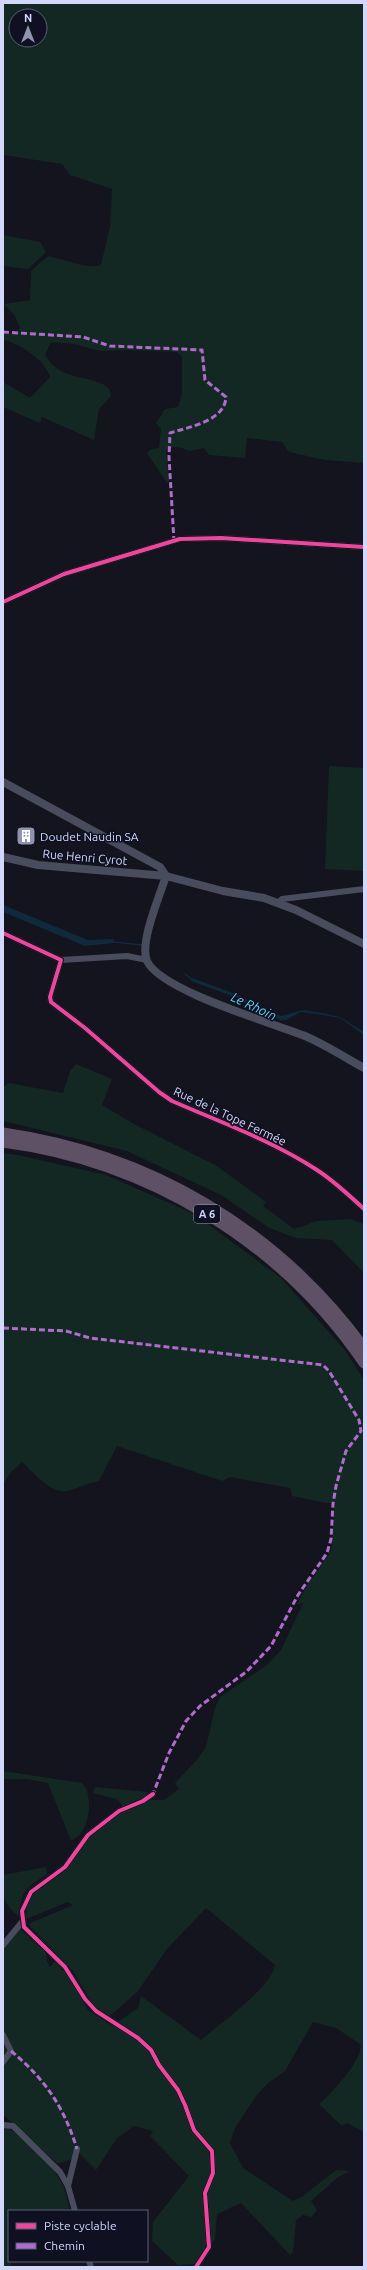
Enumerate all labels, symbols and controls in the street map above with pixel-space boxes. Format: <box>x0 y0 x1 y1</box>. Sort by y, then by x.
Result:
north arrow <box>8 8 48 48</box>
text: N <box>24 12 32 24</box>
building icon: Doudet Naudin SA <box>15 825 37 847</box>
place label: Doudet Naudin SA <box>40 830 139 843</box>
street label: Rue Henri Cyrot <box>42 847 128 867</box>
water label: Le Rhoin <box>229 989 279 1023</box>
street label: Rue de la Tope Fermée <box>172 1084 288 1148</box>
road number: A 6 <box>194 1205 220 1223</box>
legend <box>8 2210 148 2262</box>
text: Piste cyclable <box>44 2219 117 2232</box>
text: Chemin <box>44 2239 85 2252</box>

